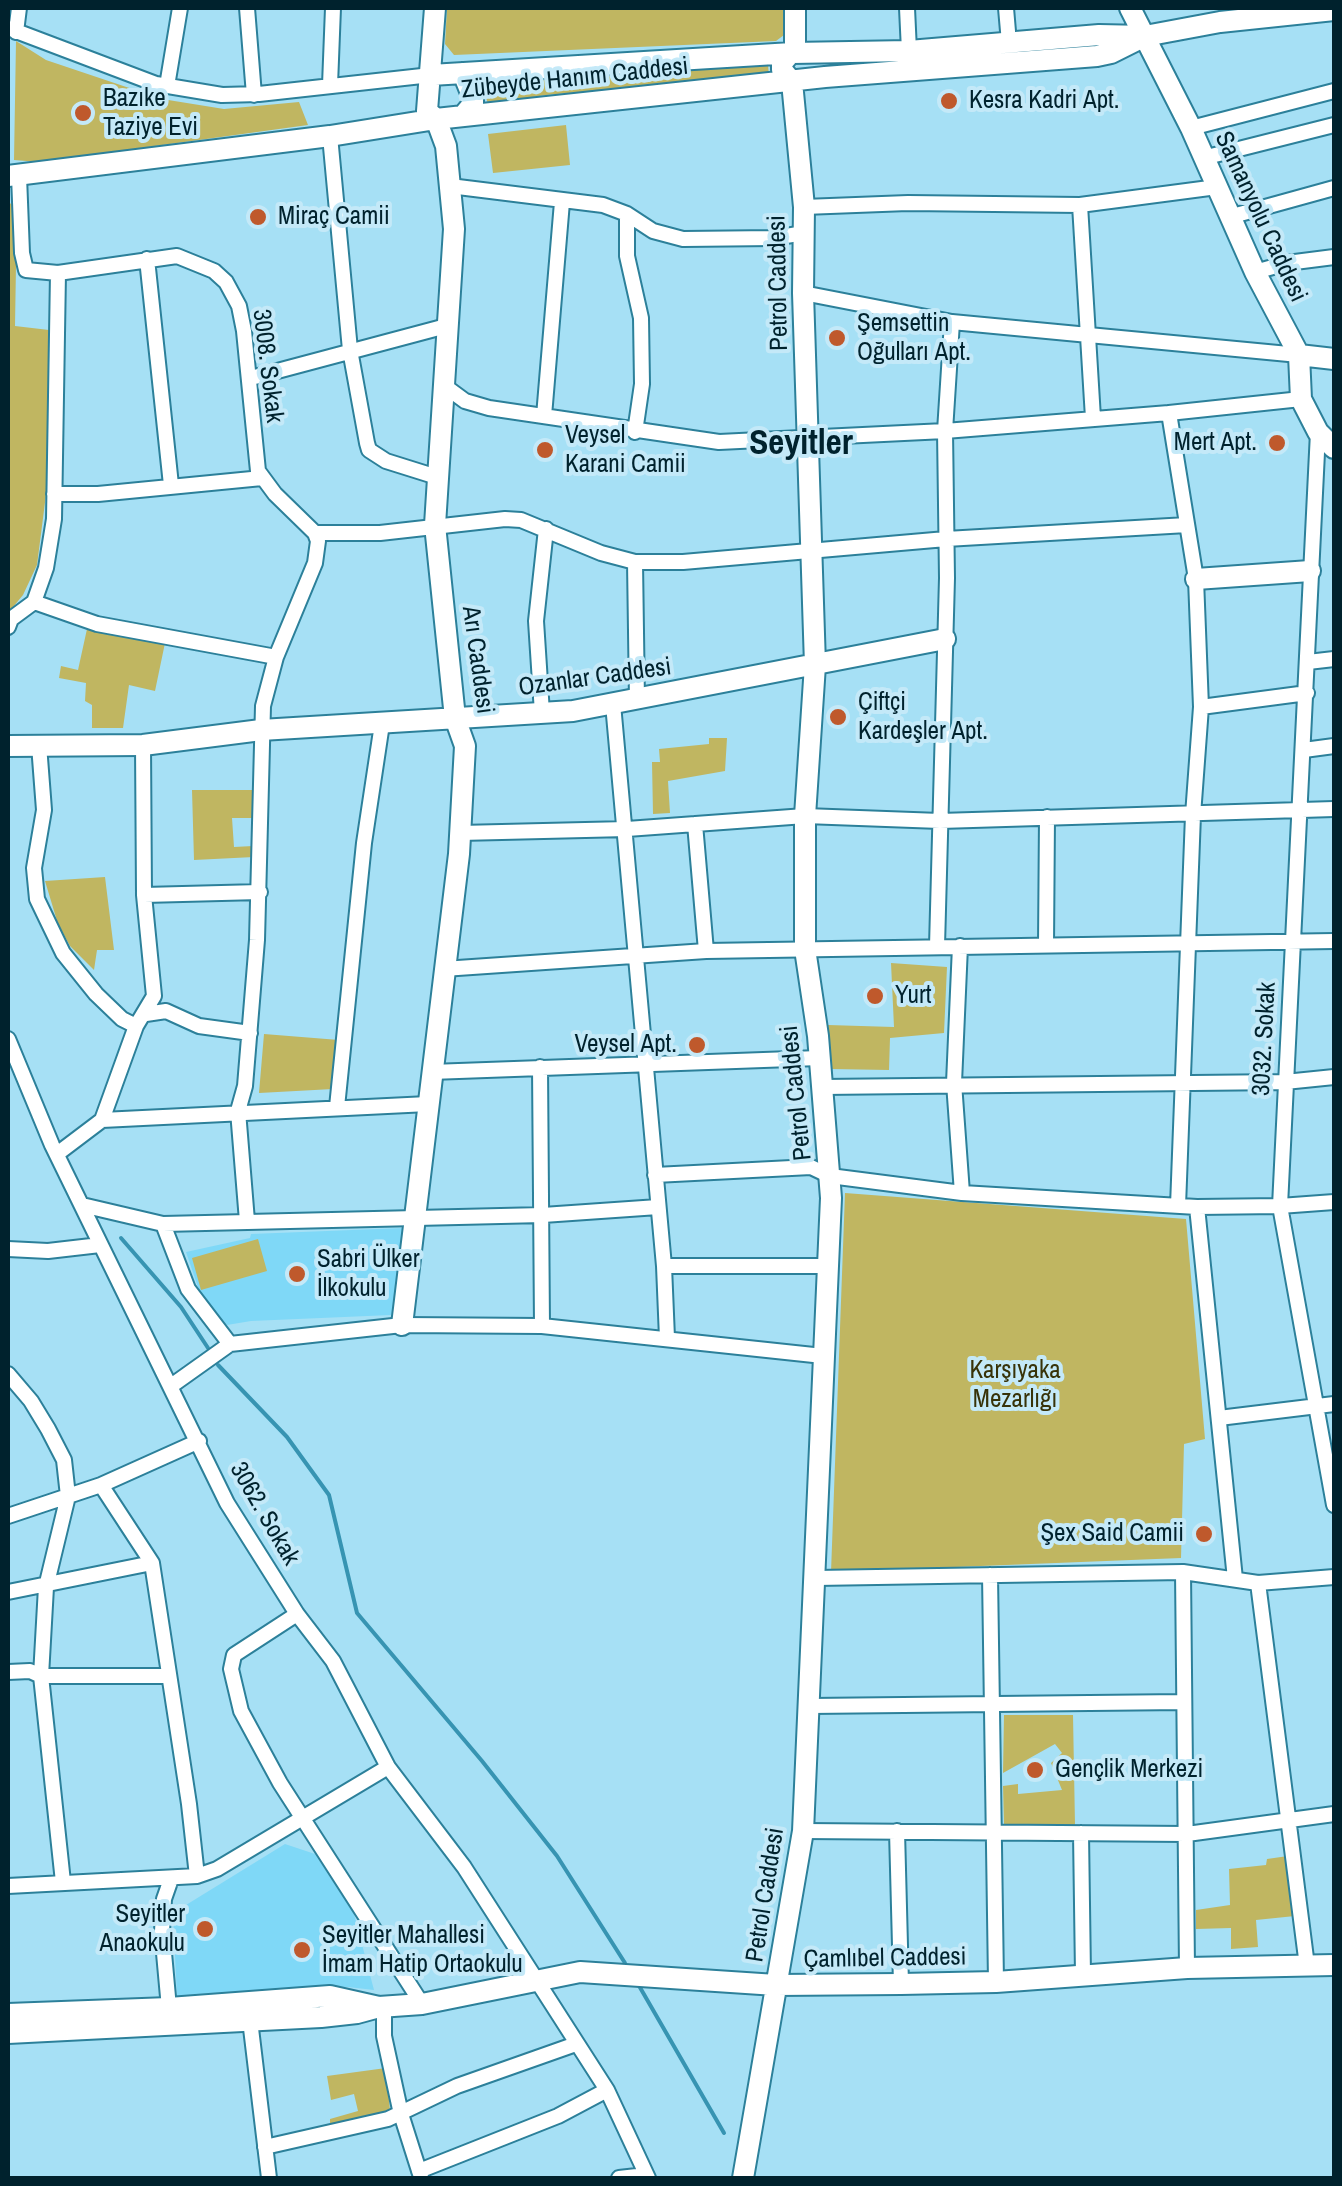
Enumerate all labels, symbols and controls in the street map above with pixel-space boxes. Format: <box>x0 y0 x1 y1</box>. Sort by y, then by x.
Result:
street label: Zübeyde Hanım Caddesi <box>460 52 690 106</box>
place label: Bazıke Taziye Evi <box>103 84 198 143</box>
place label: Kesra Kadri Apt. <box>969 86 1119 116</box>
marker: Kesra Kadri Apt. <box>938 90 960 112</box>
marker: Bazıke Taziye Evi <box>72 102 94 124</box>
street label: Samanyolu Caddesi <box>1207 127 1313 307</box>
place label: Miraç Camii <box>278 202 390 232</box>
marker: Miraç Camii <box>247 206 269 228</box>
street label: Petrol Caddesi <box>763 215 795 351</box>
street label: 3008. Sokak <box>245 308 289 424</box>
place label: Şemsettin Oğulları Apt. <box>857 309 971 368</box>
marker: Şemsettin Oğulları Apt. <box>826 327 848 349</box>
place label: Veysel Karani Camii <box>565 421 686 480</box>
district label: Seyitler <box>749 424 853 466</box>
place label: Mert Apt. <box>1174 428 1257 458</box>
marker: Mert Apt. <box>1266 432 1288 454</box>
marker: Veysel Karani Camii <box>534 439 556 461</box>
street label: Arı Caddesi <box>455 604 499 716</box>
street label: Ozanlar Caddesi <box>517 652 673 704</box>
place label: Çiftçi Kardeşler Apt. <box>858 688 988 747</box>
marker: Çiftçi Kardeşler Apt. <box>827 706 849 728</box>
place label: Yurt <box>895 981 931 1011</box>
street label: 3032. Sokak <box>1247 981 1283 1097</box>
marker: Yurt <box>864 985 886 1007</box>
street label: Petrol Caddesi <box>775 1024 819 1162</box>
place label: Veysel Apt. <box>574 1030 677 1060</box>
marker: Veysel Apt. <box>686 1034 708 1056</box>
place label: Sabri Ülker İlkokulu <box>317 1245 420 1304</box>
marker: Sabri Ülker İlkokulu <box>286 1263 308 1285</box>
park label: Karşıyaka Mezarlığı <box>969 1356 1061 1415</box>
street label: 3062. Sokak <box>223 1457 305 1571</box>
place label: Şex Said Camii <box>1040 1519 1184 1549</box>
marker: Şex Said Camii <box>1193 1523 1215 1545</box>
place label: Gençlik Merkezi <box>1055 1755 1203 1785</box>
marker: Gençlik Merkezi <box>1024 1759 1046 1781</box>
street label: Petrol Caddesi <box>741 1826 791 1964</box>
place label: Seyitler Anaokulu <box>100 1900 185 1959</box>
marker: Seyitler Anaokulu <box>194 1918 216 1940</box>
place label: Seyitler Mahallesi İmam Hatip Ortaokulu <box>322 1921 523 1980</box>
marker: Seyitler Mahallesi İmam Hatip Ortaokulu <box>291 1939 313 1961</box>
street label: Çamlıbel Caddesi <box>803 1943 967 1975</box>

